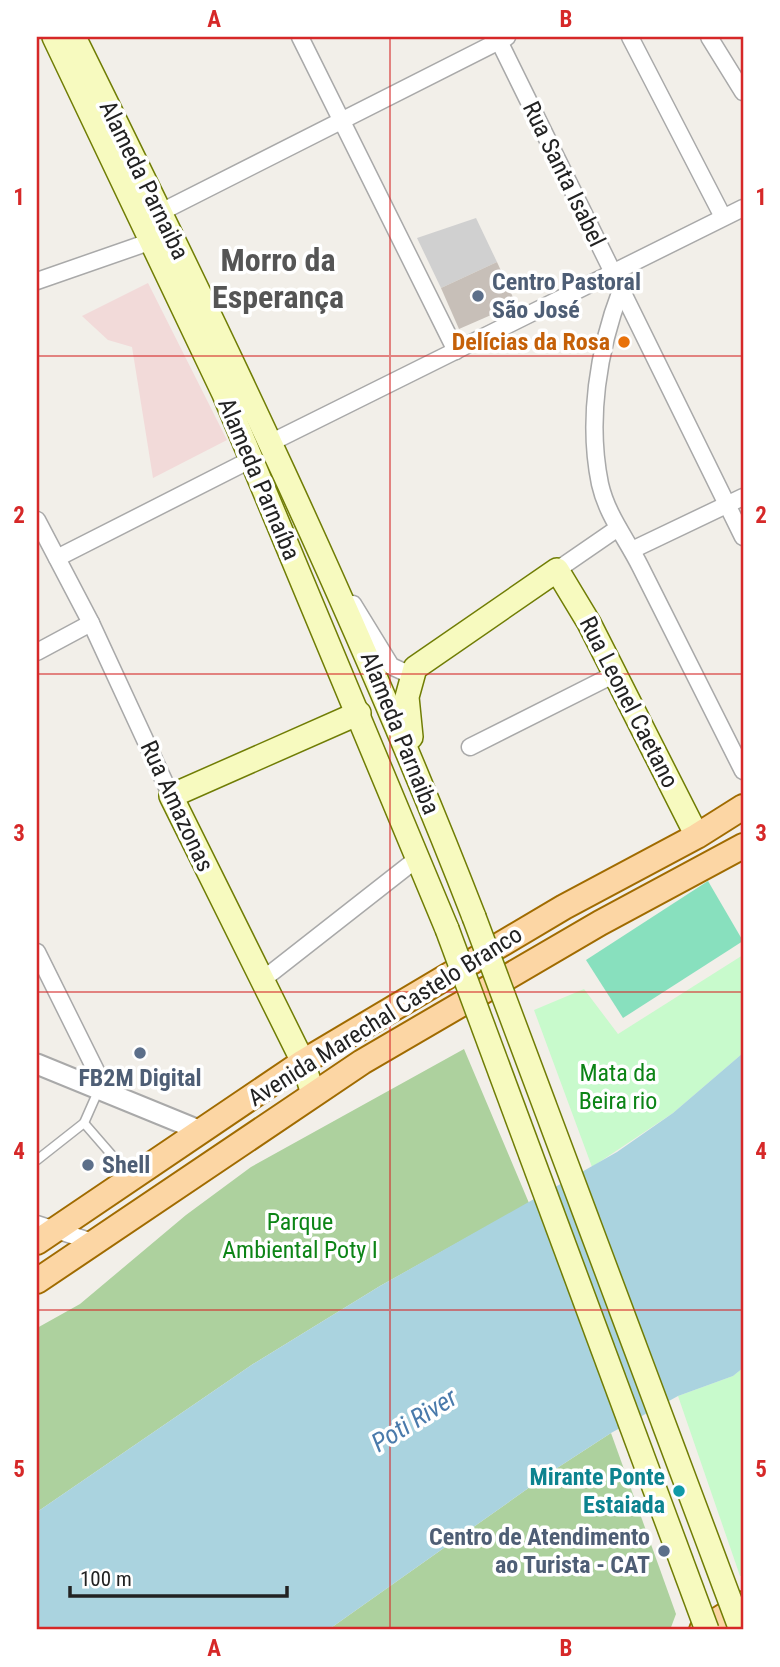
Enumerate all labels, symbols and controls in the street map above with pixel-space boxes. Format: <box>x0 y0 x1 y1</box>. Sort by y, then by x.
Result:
text: A <box>207 6 221 33</box>
text: B <box>560 6 572 33</box>
street label: Alameda Parnaiba <box>93 96 195 264</box>
street label: Rua Santa Isabel <box>517 97 611 251</box>
text: 1 <box>13 184 25 211</box>
text: 1 <box>755 184 767 211</box>
district label: Morro da Esperança <box>212 241 344 316</box>
place label: Centro Pastoral São José <box>492 268 641 324</box>
marker: Centro Pastoral São José <box>470 288 486 304</box>
place label: Delícias da Rosa <box>452 328 610 356</box>
marker: Delícias da Rosa <box>616 334 632 350</box>
street label: Alameda Parnaíba <box>212 394 306 564</box>
text: 2 <box>13 502 25 529</box>
text: 2 <box>755 502 767 529</box>
street label: Rua Leonel Caetano <box>574 612 684 792</box>
street label: Alameda Parnaiba <box>355 648 445 818</box>
street label: Rua Amazonas <box>134 736 220 876</box>
text: 3 <box>13 820 25 847</box>
text: 3 <box>755 820 767 847</box>
street label: Avenida Marechal Castelo Branco <box>243 920 527 1112</box>
marker: FB2M Digital <box>132 1045 148 1061</box>
park label: Mata da Beira rio <box>579 1059 657 1115</box>
place label: FB2M Digital <box>78 1064 202 1092</box>
text: 4 <box>13 1138 25 1165</box>
text: 4 <box>755 1138 767 1165</box>
place label: Shell <box>102 1151 150 1179</box>
marker: Shell <box>80 1157 96 1173</box>
park label: Parque Ambiental Poty I <box>222 1208 378 1264</box>
water label: Poti River <box>366 1381 463 1458</box>
text: 5 <box>13 1456 25 1483</box>
text: 5 <box>755 1456 767 1483</box>
place label: Mirante Ponte Estaiada <box>530 1463 665 1519</box>
marker: Mirante Ponte Estaiada <box>671 1483 687 1499</box>
place label: Centro de Atendimento ao Turista - CAT <box>429 1523 650 1579</box>
marker: Centro de Atendimento ao Turista - CAT <box>656 1543 672 1559</box>
scale bar <box>70 1555 287 1599</box>
text: 100 m <box>80 1567 132 1591</box>
text: A <box>207 1635 221 1662</box>
text: B <box>560 1635 572 1662</box>

